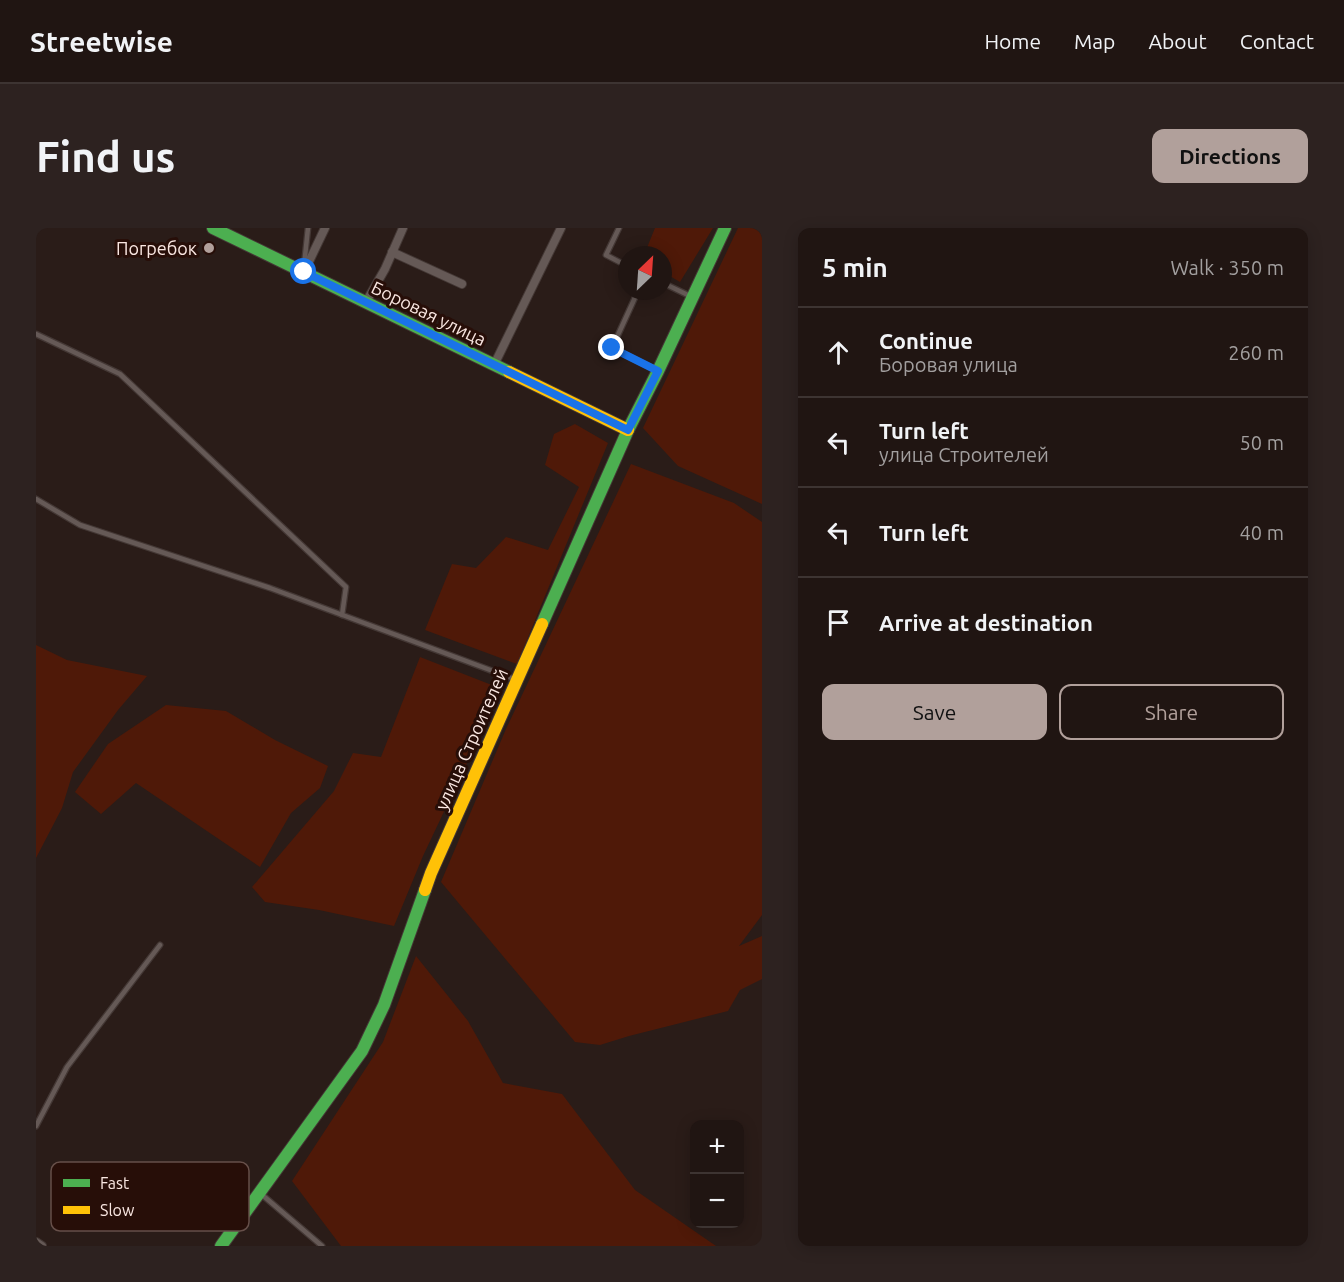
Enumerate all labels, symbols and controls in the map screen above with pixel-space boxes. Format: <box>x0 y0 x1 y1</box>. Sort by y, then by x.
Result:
text: Streetwise <box>30 26 173 57</box>
text: Home <box>984 29 1041 53</box>
text: Map <box>1074 29 1115 53</box>
text: About <box>1148 29 1207 53</box>
text: Contact <box>1240 29 1314 53</box>
button: Directions <box>1152 129 1308 183</box>
text: Find us <box>36 133 175 180</box>
place label: Погребок <box>116 238 197 258</box>
marker: Погребок <box>202 241 216 255</box>
north arrow <box>618 246 672 300</box>
text: 5 min <box>822 253 888 282</box>
text: Walk · 350 m <box>1171 256 1284 279</box>
route start <box>290 258 316 284</box>
street label: Боровая улица <box>368 277 490 349</box>
text: Continue <box>879 328 973 353</box>
route end <box>598 334 624 360</box>
icon: ahead <box>822 336 855 369</box>
text: 260 m <box>1228 341 1284 364</box>
text: Боровая улица <box>879 353 1018 376</box>
text: Turn left <box>879 418 969 443</box>
icon: left <box>822 426 855 459</box>
text: 50 m <box>1240 431 1284 454</box>
text: улица Строителей <box>879 443 1049 466</box>
icon: left <box>822 516 855 549</box>
text: Turn left <box>879 520 969 545</box>
text: 40 m <box>1240 521 1284 544</box>
icon: arrive <box>822 606 855 639</box>
text: Arrive at destination <box>879 610 1093 635</box>
street label: улица Строителей <box>431 665 511 813</box>
button: Save <box>822 684 1047 740</box>
button: Share <box>1059 684 1284 740</box>
map controls <box>690 1120 744 1228</box>
button: + <box>690 1120 744 1174</box>
legend <box>51 1162 249 1231</box>
text: Fast <box>100 1174 130 1192</box>
button: − <box>690 1174 744 1228</box>
text: Slow <box>100 1201 135 1219</box>

